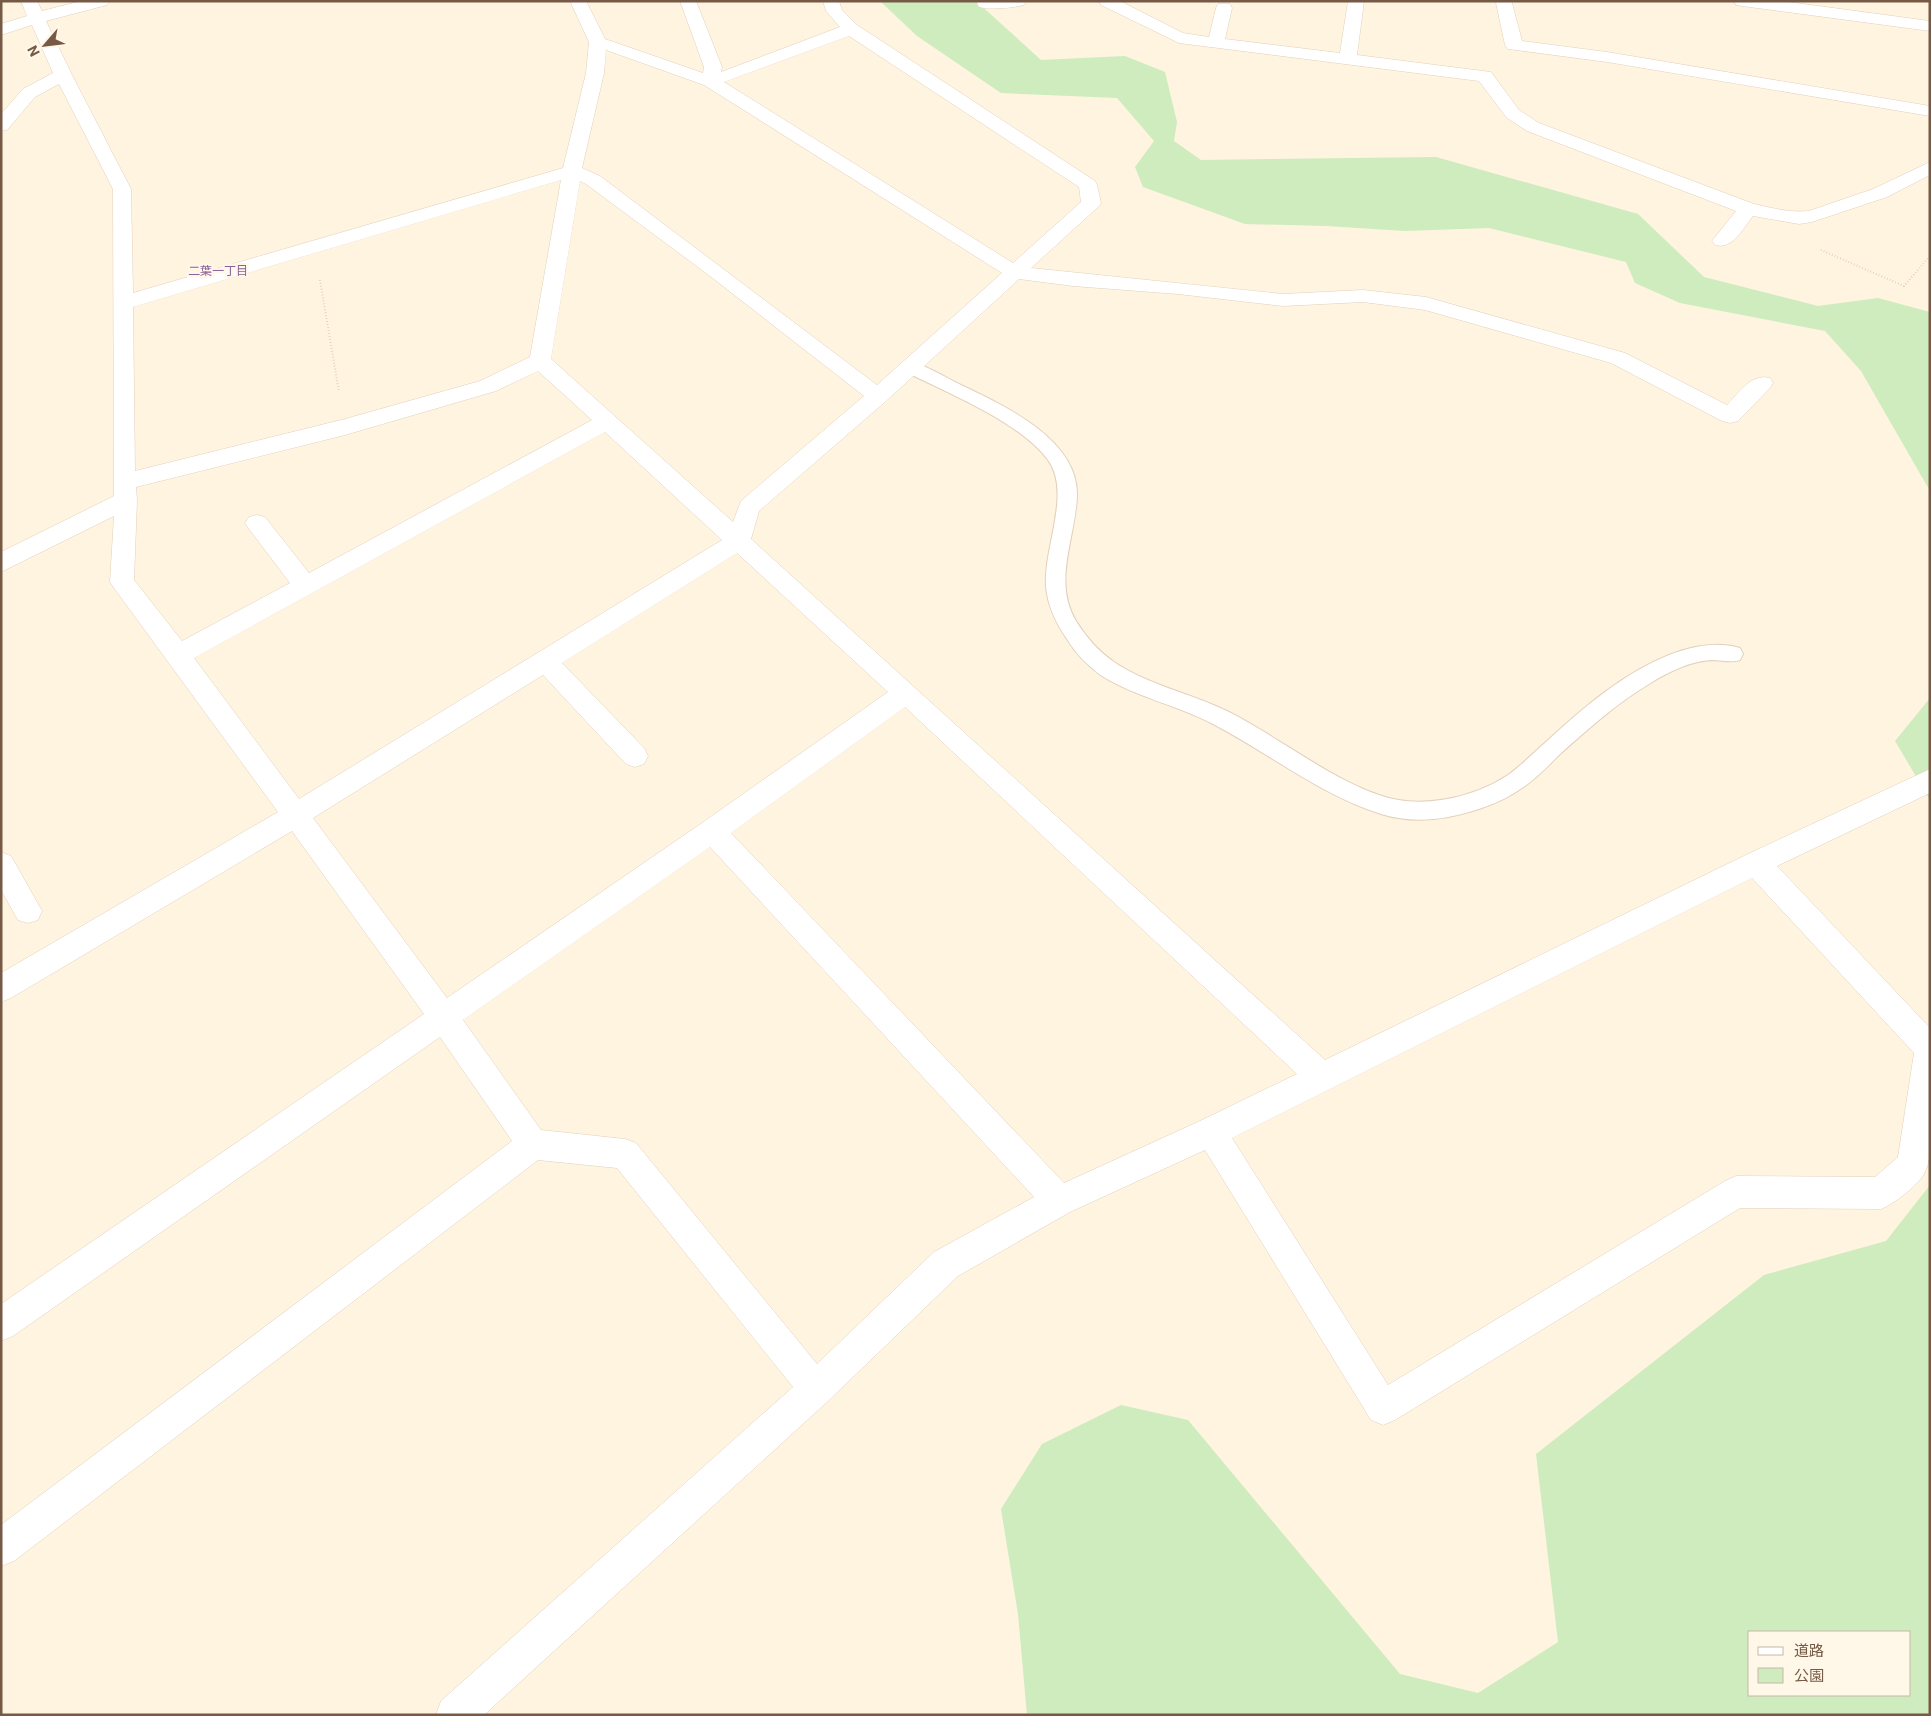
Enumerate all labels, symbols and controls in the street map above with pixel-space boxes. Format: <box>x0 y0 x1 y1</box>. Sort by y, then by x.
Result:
north arrow <box>20 20 70 70</box>
text: N <box>24 43 43 59</box>
district label: 二葉一丁目 <box>188 264 248 278</box>
legend <box>1748 1631 1911 1696</box>
text: 道路 <box>1794 1642 1824 1660</box>
text: 公園 <box>1794 1667 1824 1685</box>

